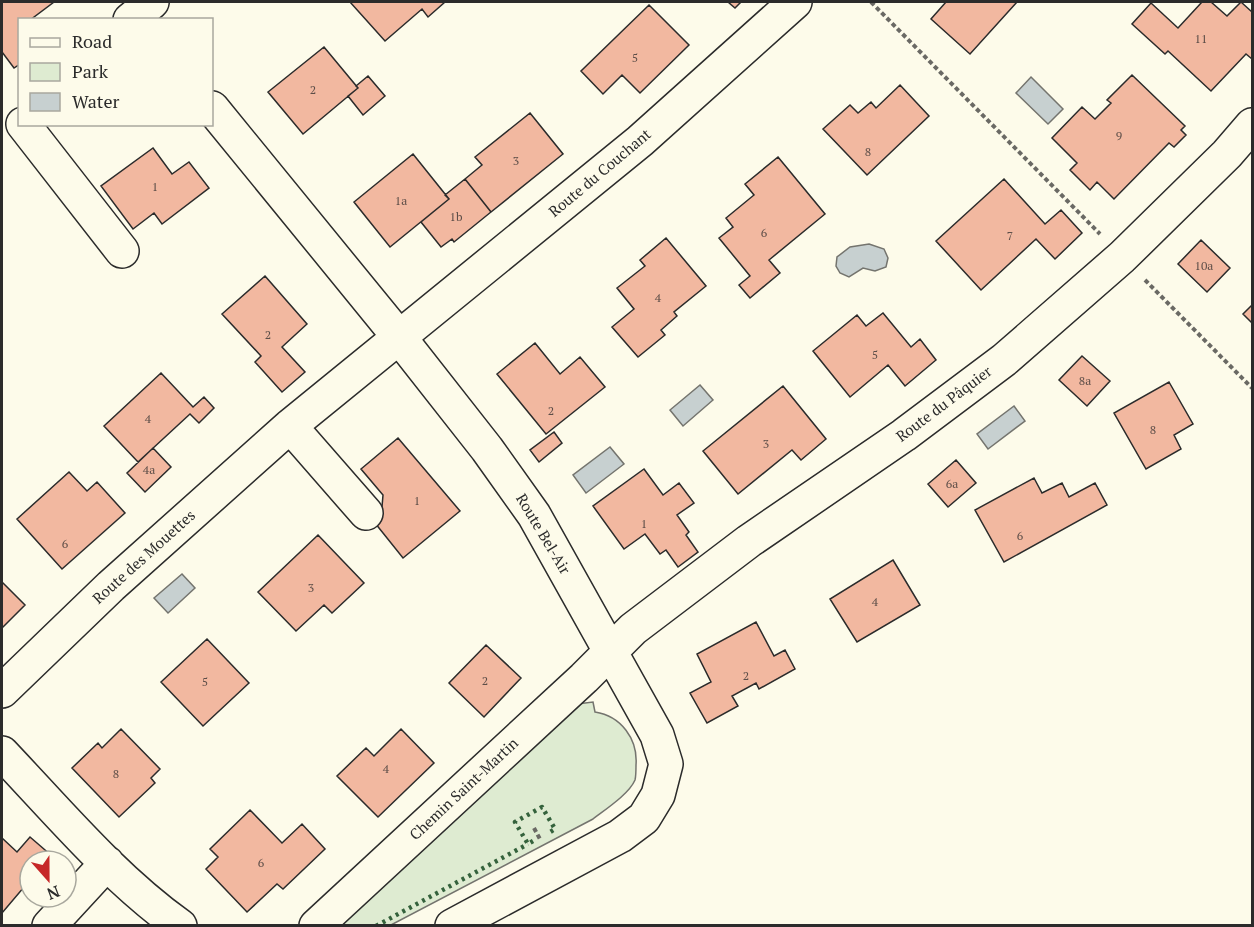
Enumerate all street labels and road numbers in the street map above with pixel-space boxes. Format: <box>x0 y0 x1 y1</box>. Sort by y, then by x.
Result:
street label: Route du Couchant <box>544 123 655 221</box>
street label: Route du Pâquier <box>892 361 995 446</box>
street label: Route Bel-Air <box>512 490 576 578</box>
street label: Route des Mouettes <box>88 505 199 608</box>
street label: Chemin Saint-Martin <box>405 733 522 844</box>

